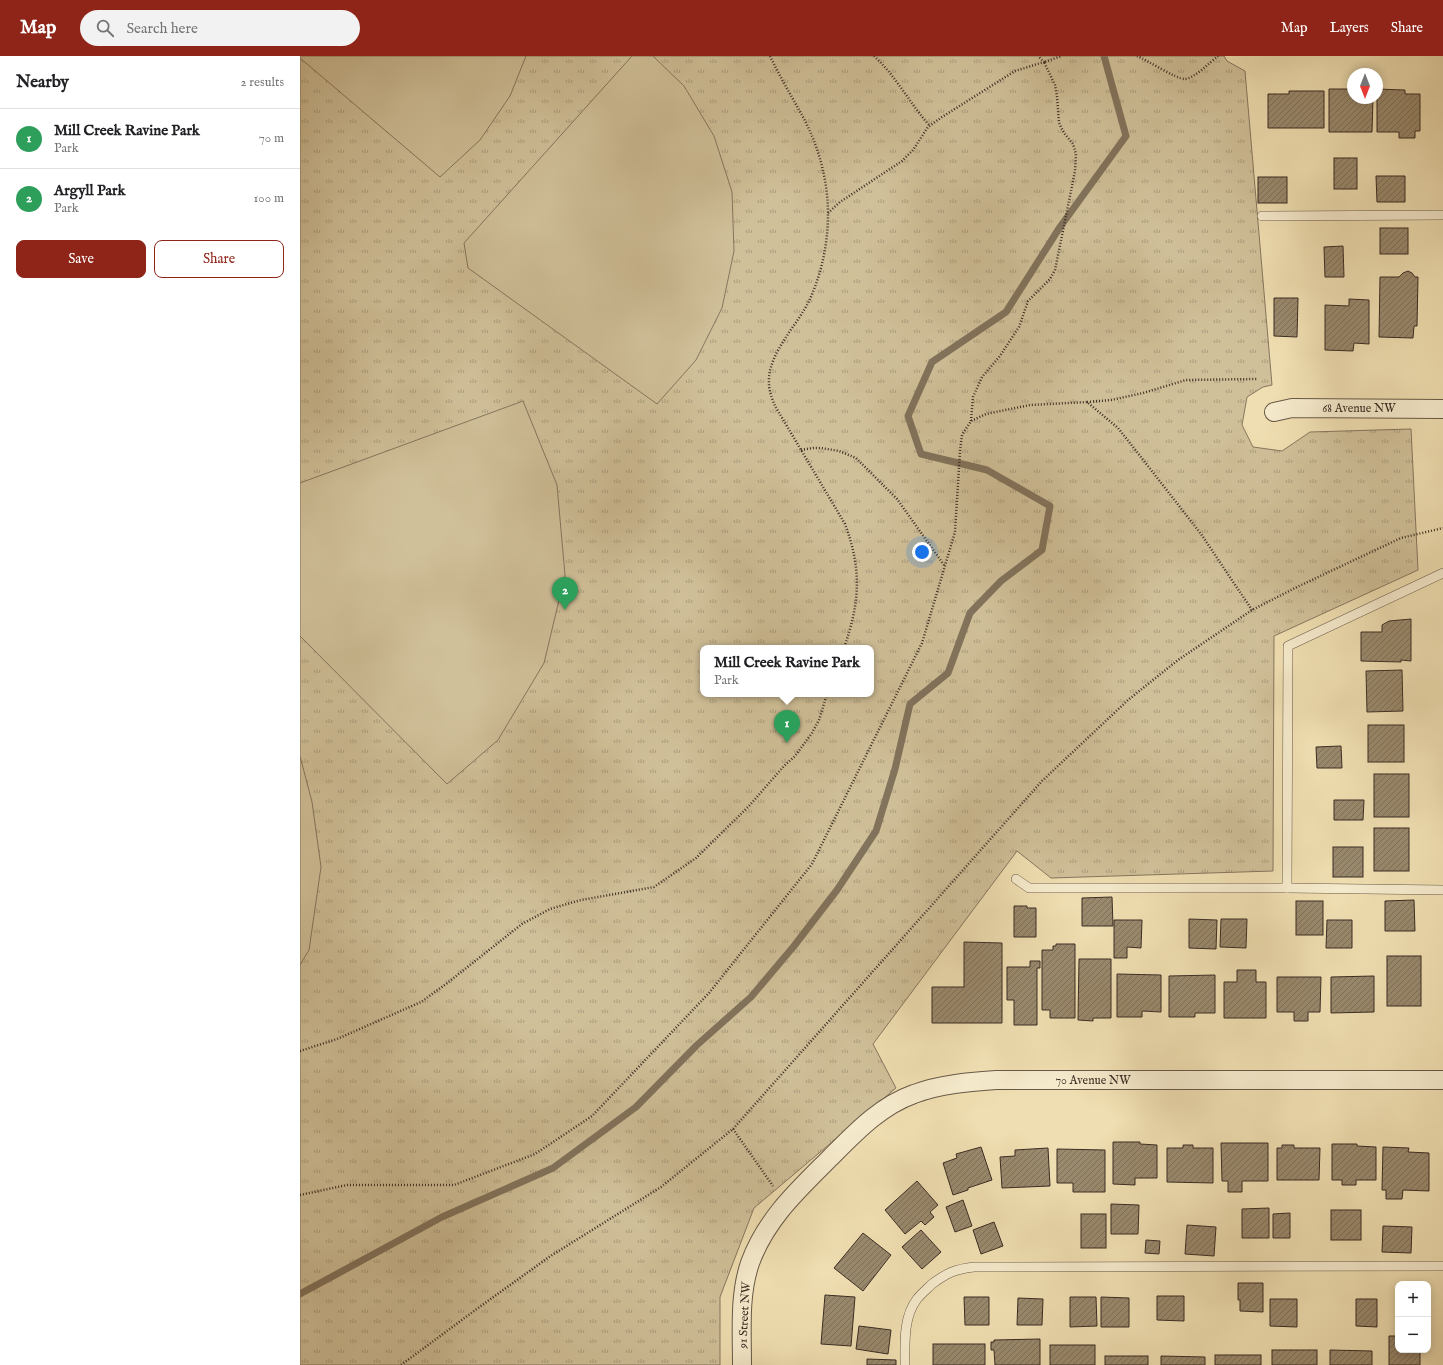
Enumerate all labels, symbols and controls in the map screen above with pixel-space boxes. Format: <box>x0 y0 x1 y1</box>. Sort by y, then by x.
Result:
search box <box>80 10 360 46</box>
text: Map <box>20 16 56 40</box>
icon: search <box>94 17 116 39</box>
text: Search here <box>126 19 198 38</box>
text: Map <box>1281 19 1308 37</box>
text: Layers <box>1330 19 1369 37</box>
text: Share <box>1391 19 1423 37</box>
north arrow <box>1347 68 1383 104</box>
text: Nearby <box>16 72 69 93</box>
text: 2 results <box>240 74 284 91</box>
text: Mill Creek Ravine Park <box>54 121 200 140</box>
text: 1 <box>27 130 31 147</box>
text: 70 m <box>259 130 284 147</box>
text: Park <box>54 140 79 157</box>
text: Argyll Park <box>54 181 126 200</box>
text: 2 <box>26 190 32 207</box>
text: 100 m <box>254 190 284 207</box>
text: Park <box>54 200 79 217</box>
button: Save <box>16 240 146 278</box>
button: Share <box>154 240 284 278</box>
street label: 68 Avenue NW <box>1322 401 1396 416</box>
your location <box>912 542 932 562</box>
pin: 2 <box>552 577 578 610</box>
popup <box>700 645 874 697</box>
text: Mill Creek Ravine Park <box>714 653 860 672</box>
text: Park <box>714 672 739 689</box>
pin: 1 <box>774 710 800 743</box>
street label: 70 Avenue NW <box>1055 1073 1131 1088</box>
street label: 91 Street NW <box>735 1281 754 1350</box>
map controls <box>1395 1281 1431 1353</box>
button: + <box>1395 1281 1431 1317</box>
button: − <box>1395 1317 1431 1353</box>

